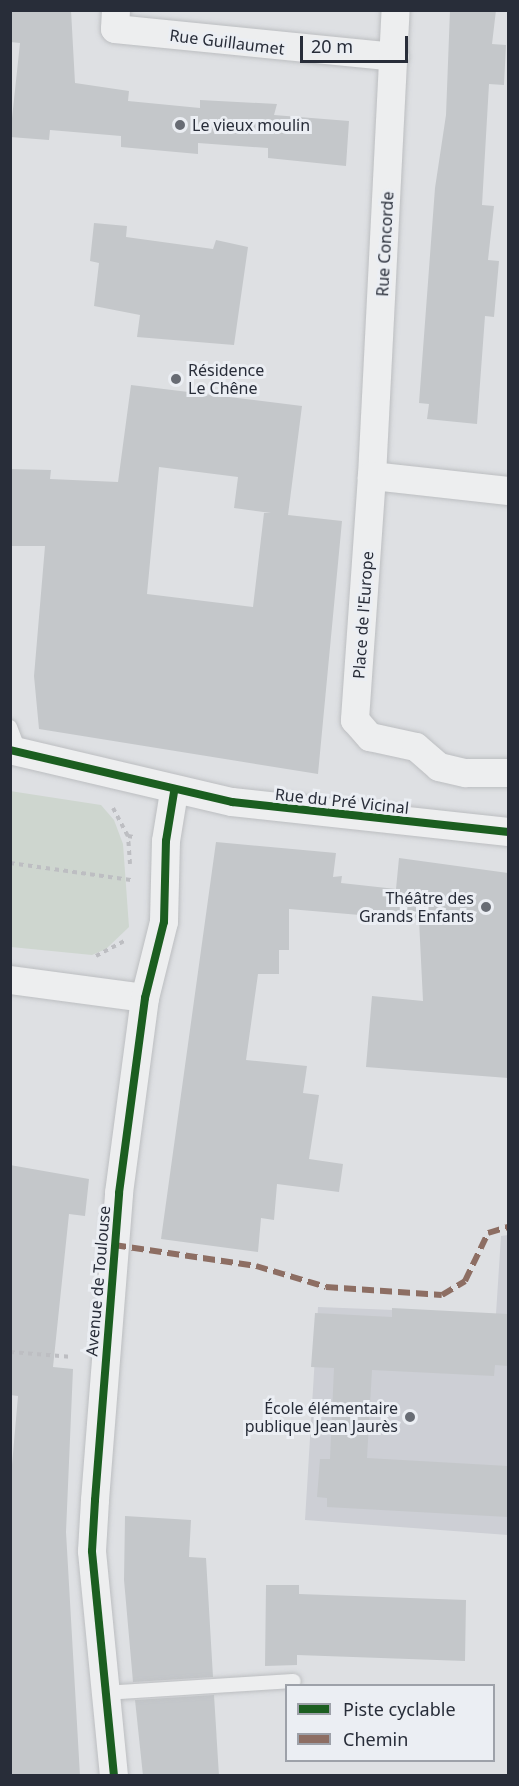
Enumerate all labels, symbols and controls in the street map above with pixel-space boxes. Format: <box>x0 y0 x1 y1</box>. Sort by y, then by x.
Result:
scale bar <box>303 24 411 62</box>
street label: Rue Guillaumet <box>168 25 286 59</box>
text: 20 m <box>311 34 353 58</box>
place label: Le vieux moulin <box>192 115 310 135</box>
marker: Le vieux moulin <box>173 118 187 132</box>
street label: Rue Concorde <box>373 191 397 297</box>
place label: Résidence Le Chêne <box>188 360 264 398</box>
marker: Résidence Le Chêne <box>169 372 183 386</box>
street label: Place de l'Europe <box>349 550 377 680</box>
street label: Rue du Pré Vicinal <box>274 784 410 818</box>
place label: Théâtre des Grands Enfants <box>359 888 474 926</box>
marker: Théâtre des Grands Enfants <box>479 900 493 914</box>
street label: Avenue de Toulouse <box>82 1205 114 1357</box>
place label: École élémentaire publique Jean Jaurès <box>245 1398 398 1436</box>
marker: École élémentaire publique Jean Jaurès <box>403 1410 417 1424</box>
legend <box>285 1684 495 1762</box>
text: Piste cyclable <box>343 1697 456 1721</box>
text: Chemin <box>343 1727 408 1751</box>

